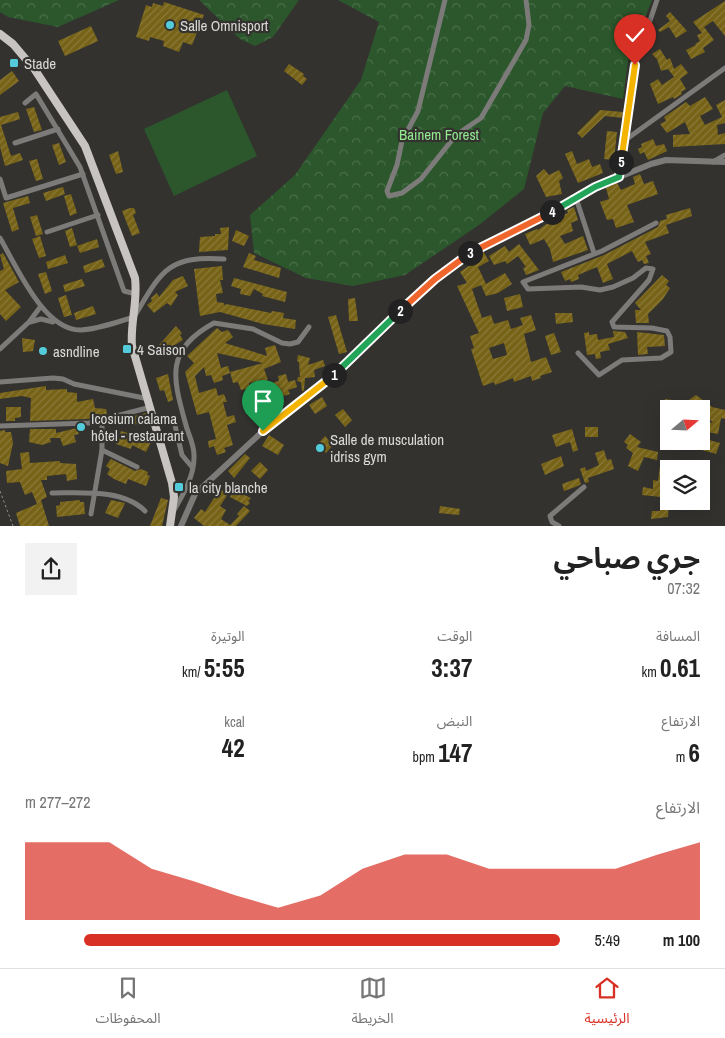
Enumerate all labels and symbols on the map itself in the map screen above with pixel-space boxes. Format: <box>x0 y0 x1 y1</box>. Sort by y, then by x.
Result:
pin <box>614 14 656 65</box>
place label: Salle Omnisport <box>180 15 269 36</box>
marker: Salle Omnisport <box>164 19 176 31</box>
place label: Stade <box>24 53 56 74</box>
marker: Stade <box>8 57 20 69</box>
park label: Bainem Forest <box>399 124 480 145</box>
pin: 5 <box>608 150 634 174</box>
pin: 4 <box>540 200 564 224</box>
pin: 3 <box>458 240 482 266</box>
pin: 2 <box>388 298 412 324</box>
place label: 4 Saison <box>137 339 186 360</box>
place label: asndline <box>53 341 100 362</box>
marker: 4 Saison <box>121 343 133 355</box>
marker: asndline <box>37 345 49 357</box>
pin: 1 <box>322 362 346 388</box>
pin <box>242 380 284 431</box>
north arrow <box>660 400 710 450</box>
place label: Icosium calama hôtel - restaurant <box>91 408 185 446</box>
marker: Icosium calama hôtel - restaurant <box>75 421 87 433</box>
place label: Salle de musculation idriss gym <box>330 429 444 467</box>
marker: Salle de musculation idriss gym <box>314 442 326 454</box>
place label: la city blanche <box>189 477 268 498</box>
marker: la city blanche <box>173 481 185 493</box>

